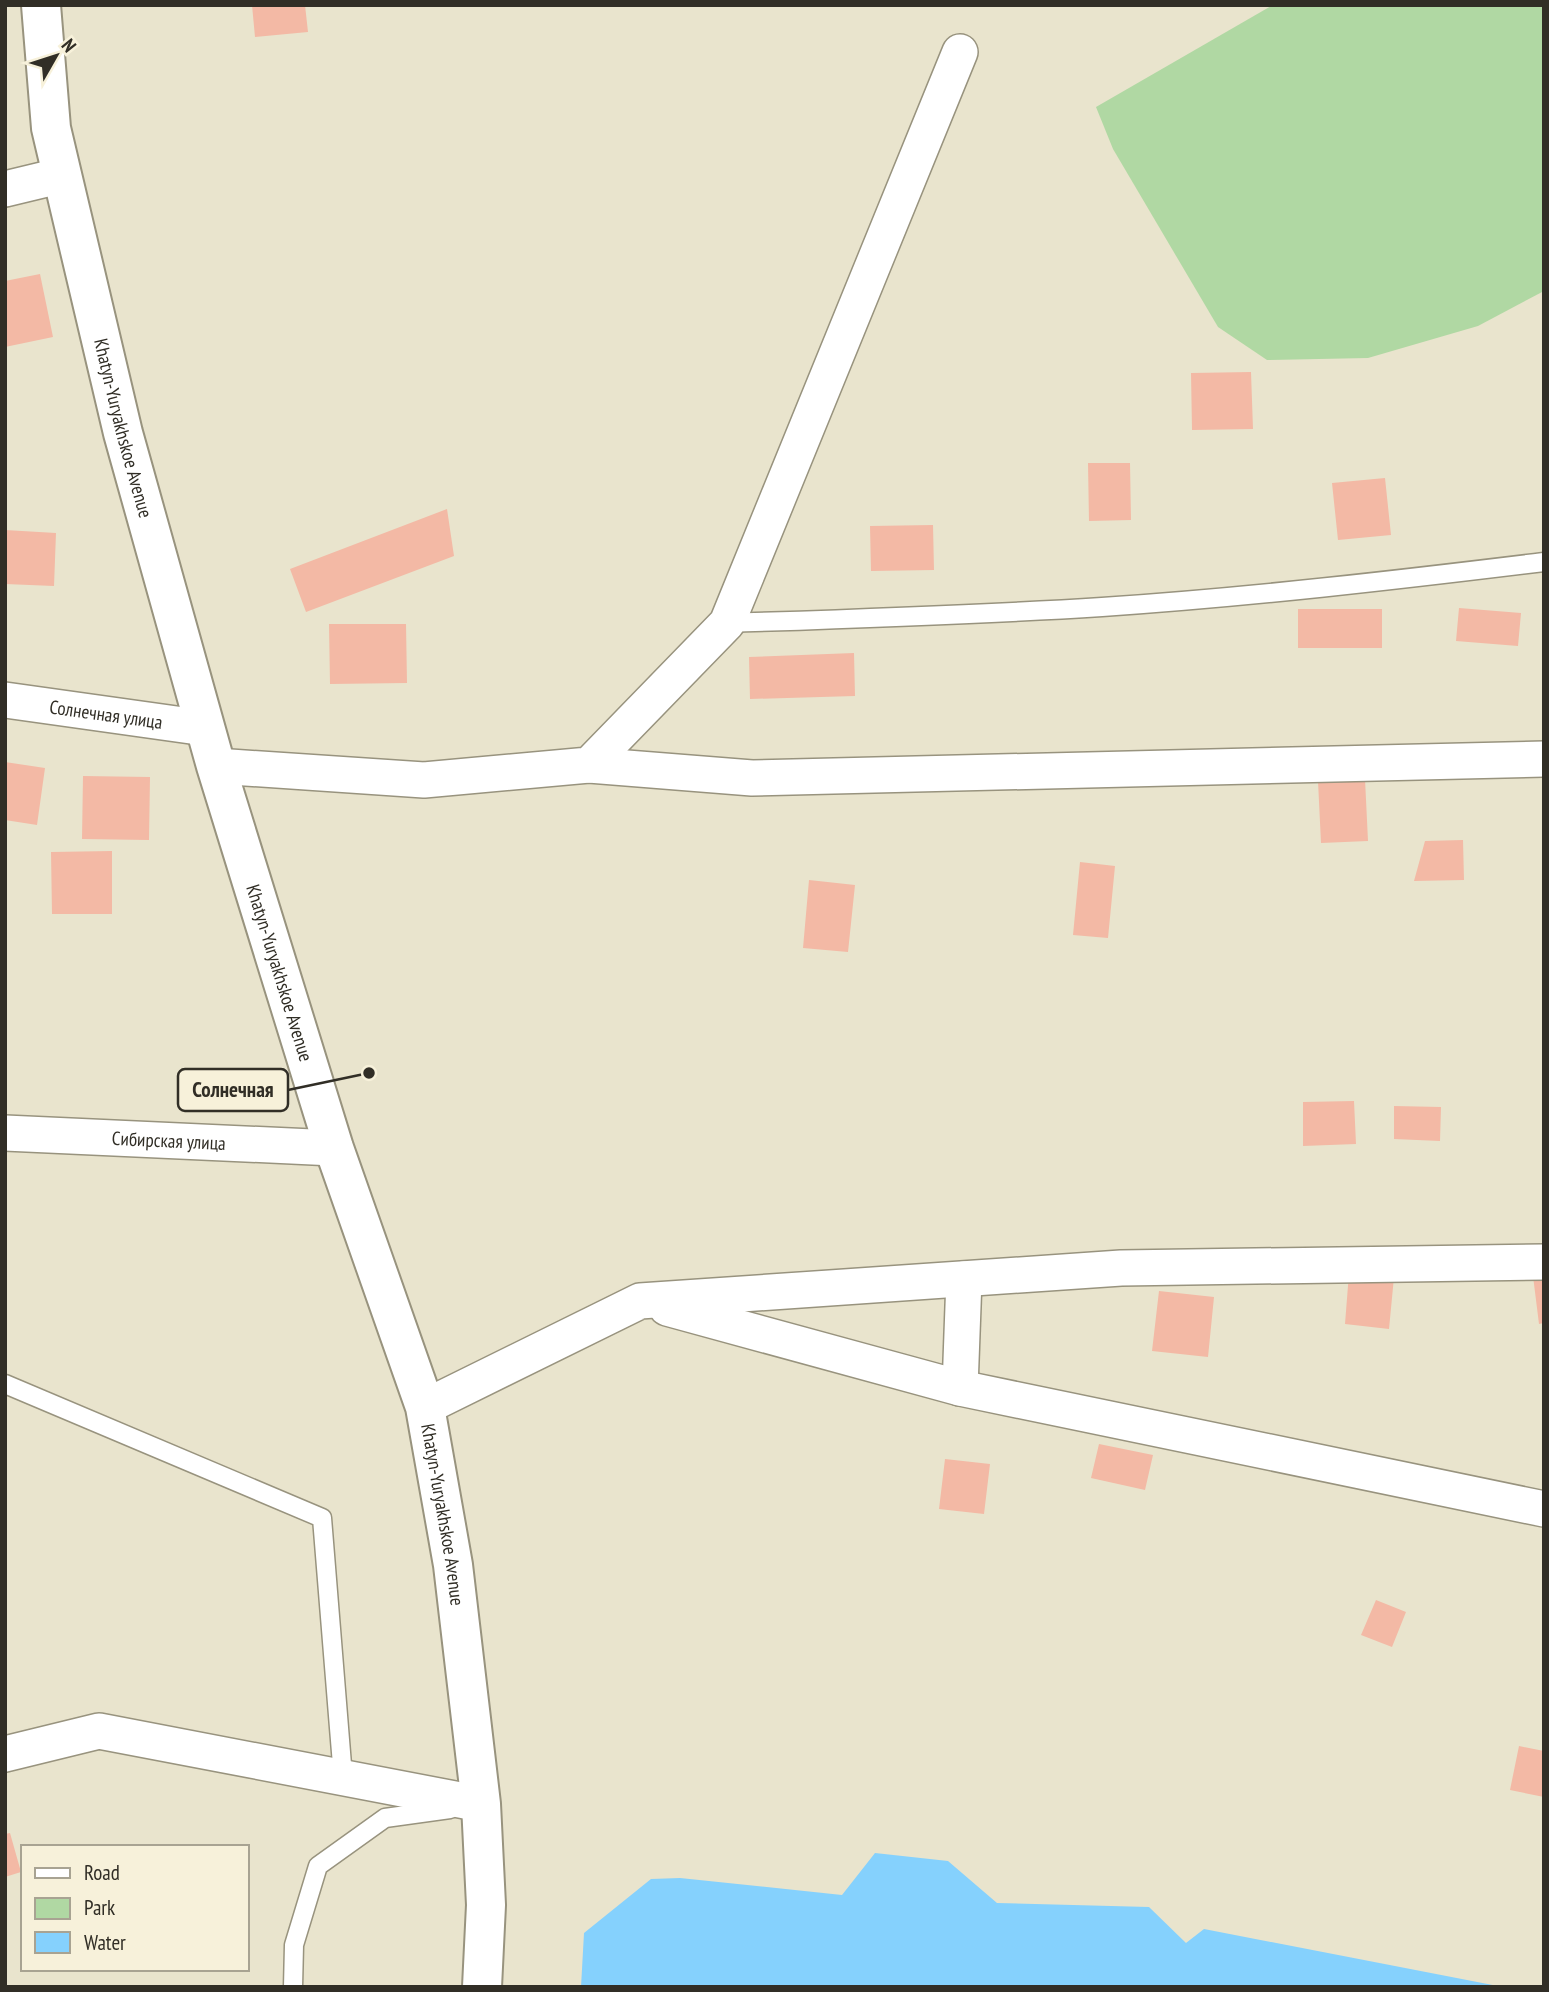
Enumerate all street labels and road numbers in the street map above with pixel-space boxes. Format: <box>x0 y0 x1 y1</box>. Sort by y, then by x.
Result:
street label: Khatyn-Yuryakhskoe Avenue <box>89 336 158 520</box>
street label: Солнечная улица <box>48 694 164 734</box>
street label: Khatyn-Yuryakhskoe Avenue <box>241 881 319 1064</box>
street label: Сибирская улица <box>111 1126 226 1155</box>
street label: Khatyn-Yuryakhskoe Avenue <box>416 1422 470 1607</box>

